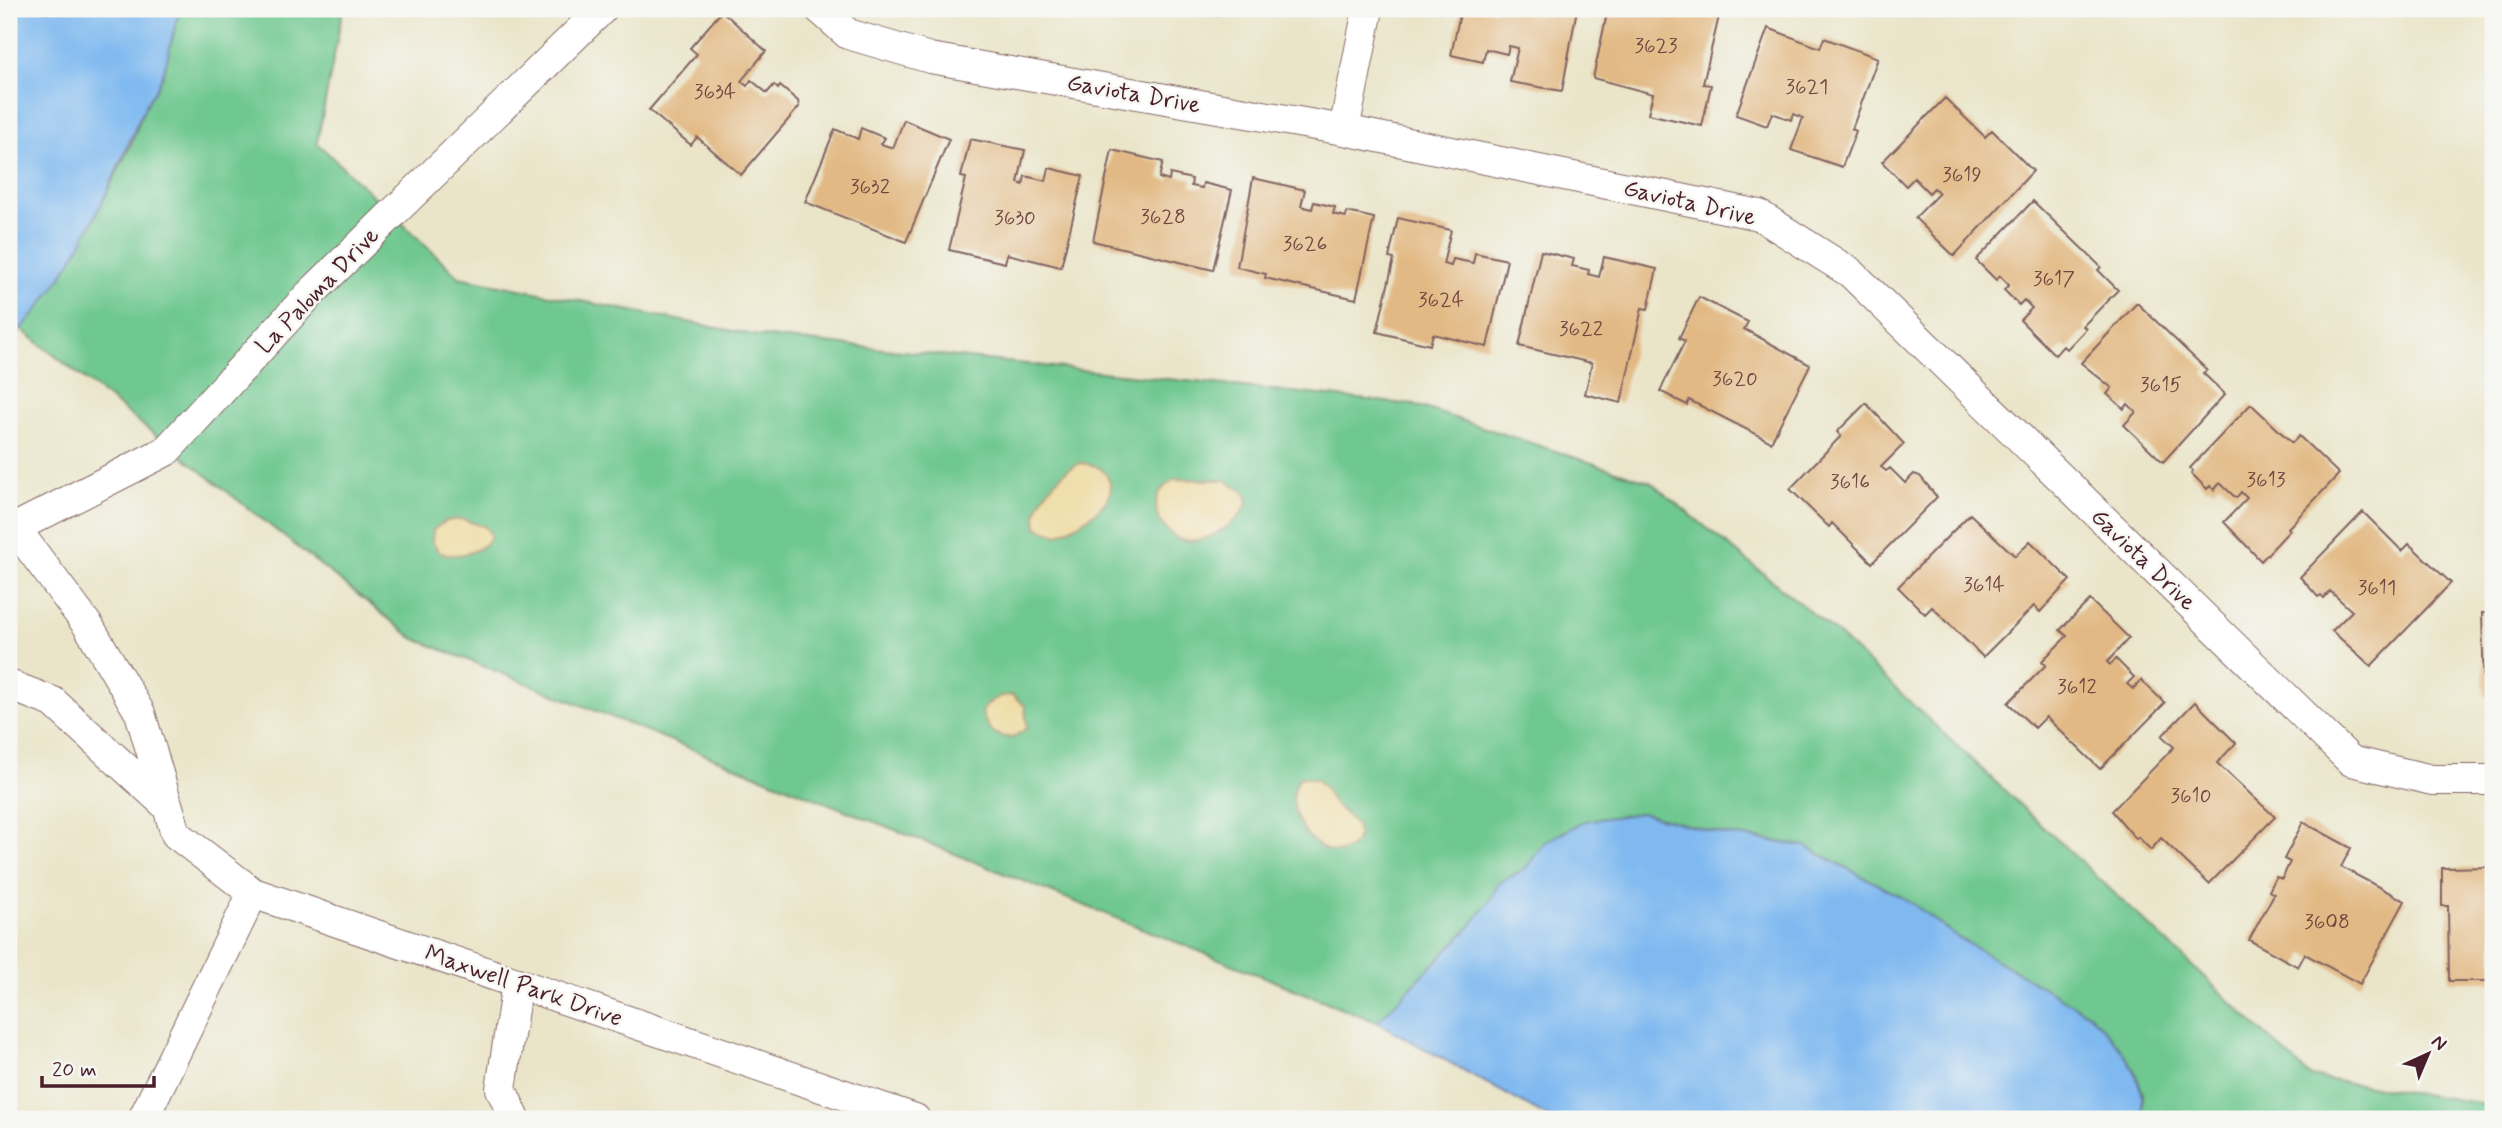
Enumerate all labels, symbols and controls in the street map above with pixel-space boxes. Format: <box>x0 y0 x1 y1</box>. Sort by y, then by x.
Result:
house number: 3623 <box>1634 32 1678 60</box>
street label: Gaviota Drive <box>1064 67 1203 121</box>
house number: 3621 <box>1785 73 1829 101</box>
house number: 3634 <box>694 78 736 106</box>
house number: 3619 <box>1942 161 1982 189</box>
house number: 3632 <box>850 173 890 201</box>
street label: Gaviota Drive <box>1620 173 1759 234</box>
house number: 3628 <box>1140 203 1186 231</box>
house number: 3630 <box>994 204 1036 232</box>
street label: La Paloma Drive <box>249 221 387 361</box>
house number: 3626 <box>1283 230 1327 258</box>
house number: 3617 <box>2033 265 2075 293</box>
house number: 3624 <box>1418 286 1464 314</box>
house number: 3622 <box>1559 315 1603 343</box>
house number: 3620 <box>1712 365 1758 393</box>
house number: 3615 <box>2140 371 2182 399</box>
house number: 3613 <box>2247 466 2286 494</box>
house number: 3616 <box>1830 468 1870 496</box>
street label: Gaviota Drive <box>2084 502 2202 618</box>
house number: 3614 <box>1963 571 2005 599</box>
house number: 3611 <box>2358 574 2396 602</box>
house number: 3612 <box>2057 673 2097 701</box>
house number: 3610 <box>2170 782 2212 810</box>
house number: 3608 <box>2304 908 2350 936</box>
street label: Maxwell Park Drive <box>421 938 626 1035</box>
north arrow <box>2394 1020 2464 1090</box>
text: N <box>2426 1029 2452 1056</box>
scale bar <box>42 1044 154 1088</box>
text: 20 m <box>52 1056 97 1084</box>

